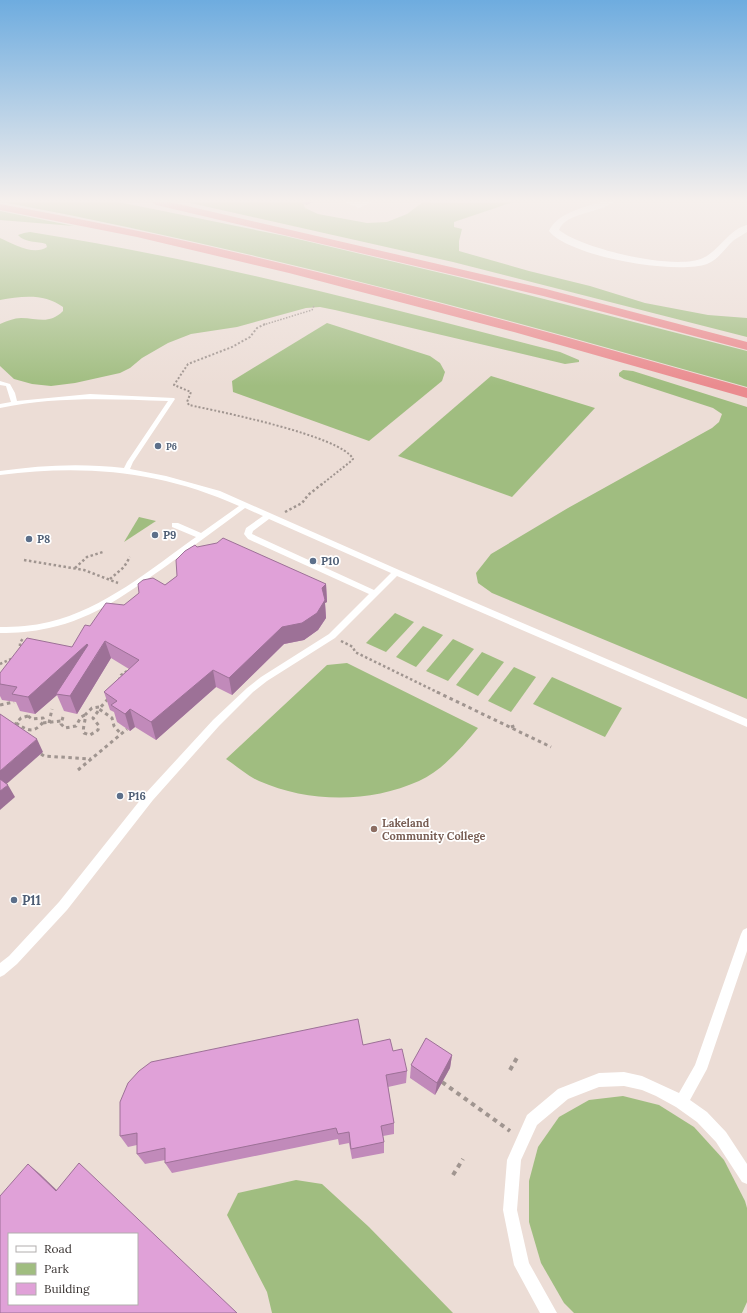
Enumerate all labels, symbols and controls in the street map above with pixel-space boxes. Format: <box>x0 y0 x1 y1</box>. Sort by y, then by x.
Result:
marker: P6 <box>153 441 163 451</box>
place label: P6 <box>166 441 177 452</box>
place label: P9 <box>163 528 176 542</box>
marker: P9 <box>150 530 160 540</box>
place label: P8 <box>37 532 50 546</box>
marker: P8 <box>24 534 34 544</box>
place label: P10 <box>321 554 340 568</box>
marker: P10 <box>308 556 318 566</box>
place label: P16 <box>128 789 146 803</box>
marker: P16 <box>115 791 125 801</box>
place label: Lakeland Community College <box>382 816 485 843</box>
marker: Lakeland Community College <box>369 824 379 834</box>
place label: P11 <box>22 892 41 909</box>
marker: P11 <box>9 895 19 905</box>
legend <box>8 1233 138 1305</box>
text: Road <box>44 1241 72 1256</box>
text: Park <box>44 1261 70 1276</box>
text: Building <box>44 1281 90 1296</box>

